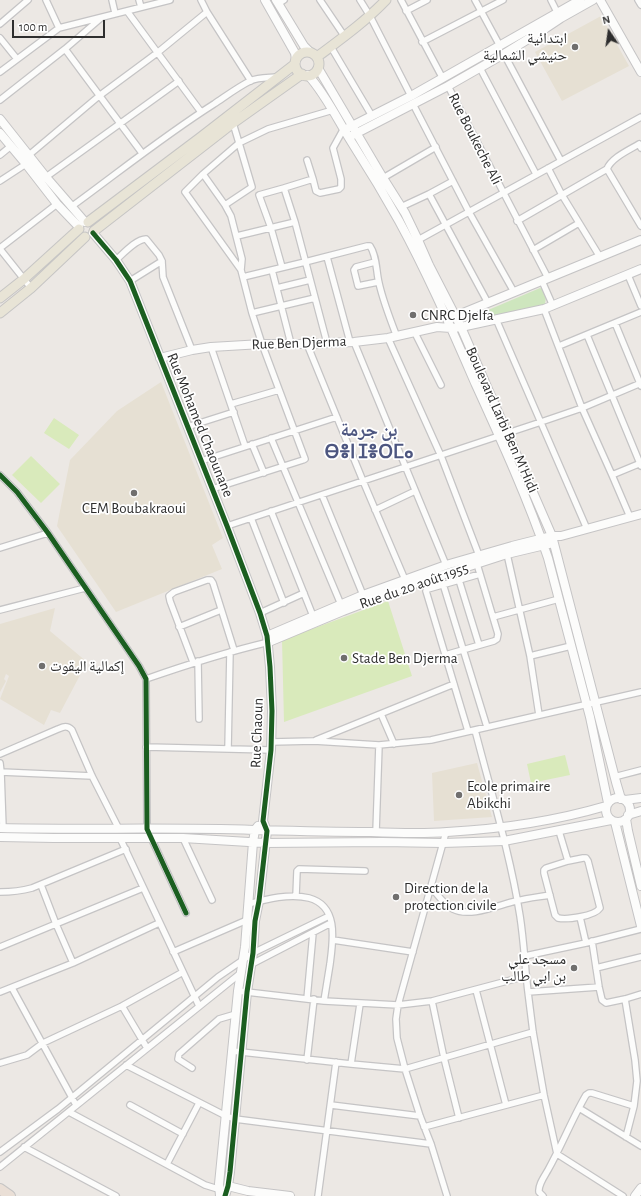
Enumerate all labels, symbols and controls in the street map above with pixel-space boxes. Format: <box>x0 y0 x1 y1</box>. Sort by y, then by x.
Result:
scale bar <box>14 12 107 38</box>
north arrow <box>589 12 629 52</box>
text: N <box>601 14 611 26</box>
text: 100 m <box>19 21 47 33</box>
place label: ابتدائية حنيشي الشمالية <box>483 29 567 64</box>
marker: ابتدائية حنيشي الشمالية <box>570 42 580 52</box>
street label: Rue Boukeche Ali <box>444 90 506 188</box>
place label: CNRC Djelfa <box>421 306 494 324</box>
marker: CNRC Djelfa <box>408 310 418 320</box>
street label: Rue Ben Djerma <box>251 332 347 354</box>
street label: Boulevard Larbi Ben M'Hidi <box>462 344 542 496</box>
street label: Rue Mohamed Chaounane <box>163 350 237 500</box>
district label: بن جرمة ⴱⴻⵏ ⵊⴻⵔⵎⴰ <box>325 419 413 463</box>
marker: CEM Boubakraoui <box>129 488 139 498</box>
place label: CEM Boubakraoui <box>82 499 186 517</box>
street label: Rue du 20 août 1955 <box>357 559 471 613</box>
place label: Stade Ben Djerma <box>352 649 458 667</box>
marker: Stade Ben Djerma <box>339 653 349 663</box>
place label: إكمالية اليقوت <box>50 657 124 675</box>
marker: إكمالية اليقوت <box>37 661 47 671</box>
street label: Rue Chaoun <box>247 698 267 768</box>
place label: Ecole primaire Abikchi <box>467 777 550 812</box>
marker: Ecole primaire Abikchi <box>454 790 464 800</box>
place label: Direction de la protection civile <box>404 879 497 914</box>
marker: Direction de la protection civile <box>391 892 401 902</box>
place label: مسجد علي بن ابي طالب <box>501 950 566 985</box>
marker: مسجد علي بن ابي طالب <box>569 963 579 973</box>

